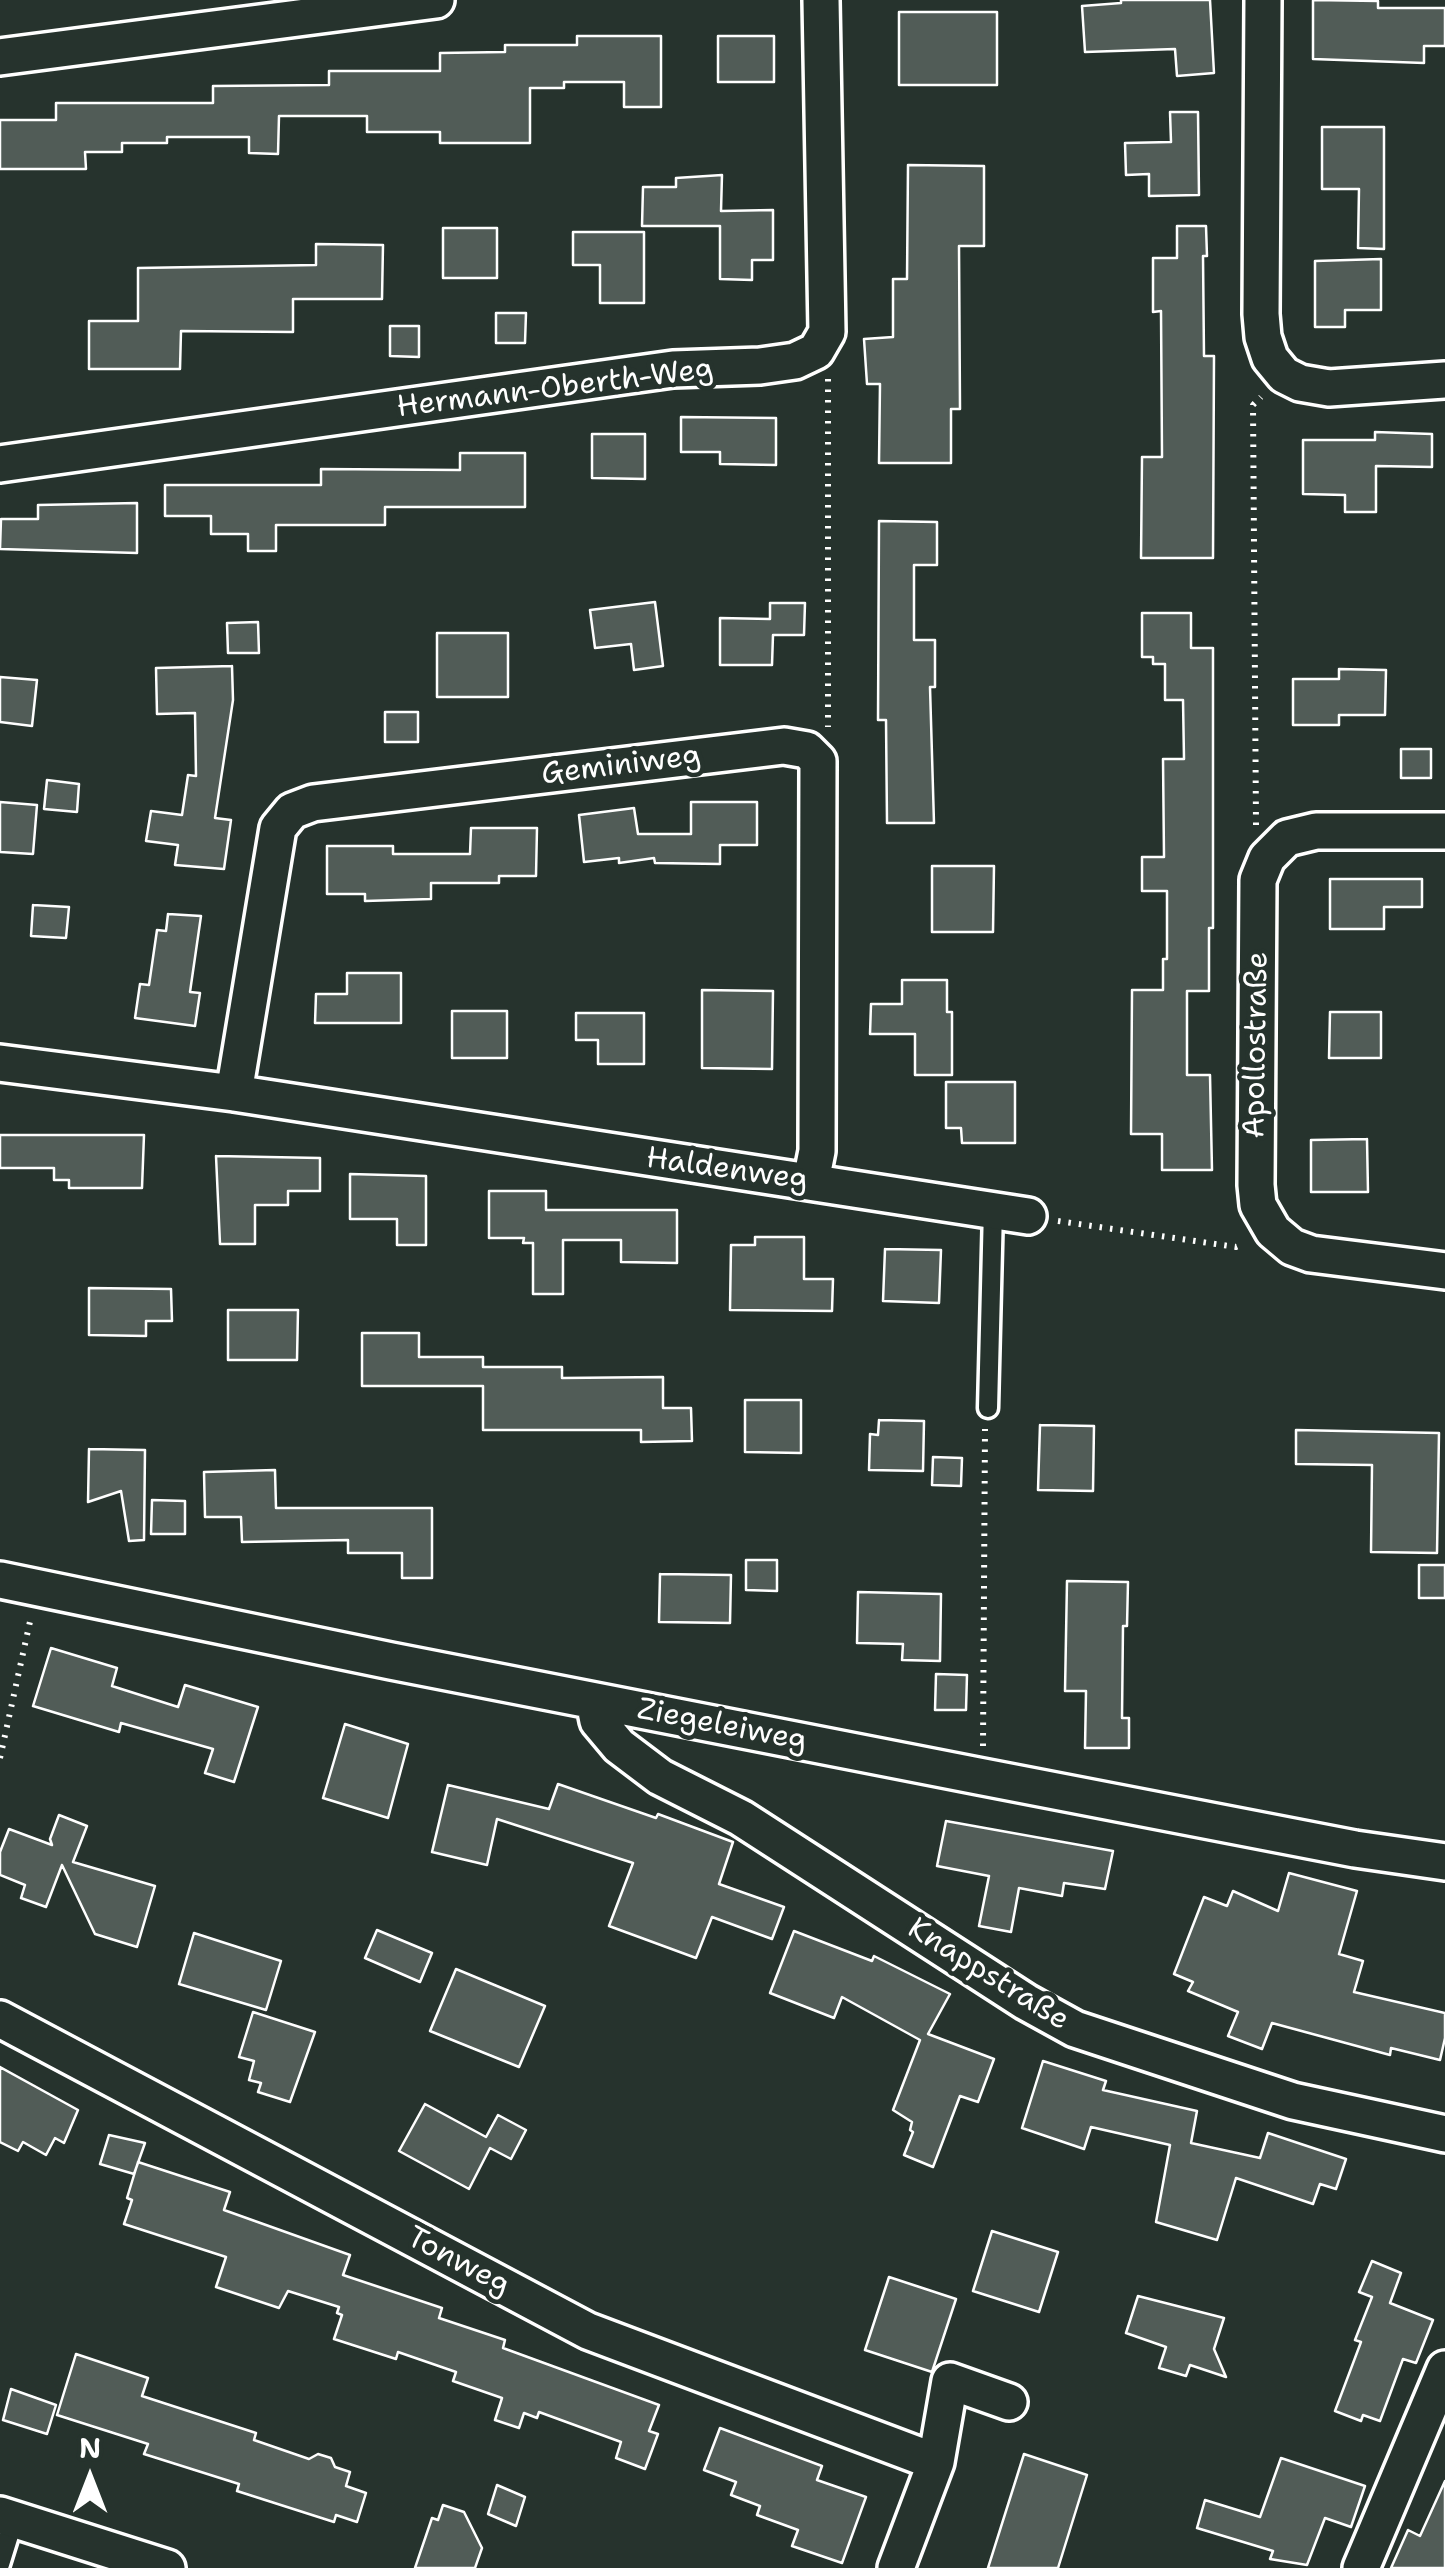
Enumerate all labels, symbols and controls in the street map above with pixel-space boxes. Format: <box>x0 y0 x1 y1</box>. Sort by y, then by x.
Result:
street label: Hermann-Oberth-Weg <box>395 352 715 426</box>
street label: Geminiweg <box>539 738 703 794</box>
street label: Apollostraße <box>1237 951 1277 1139</box>
street label: Haldenweg <box>644 1141 810 1199</box>
street label: Ziegeleiweg <box>634 1692 810 1760</box>
street label: Knappstraße <box>901 1911 1075 2039</box>
street label: Tonweg <box>400 2220 516 2304</box>
north arrow <box>40 2428 140 2528</box>
text: N <box>79 2429 101 2467</box>

